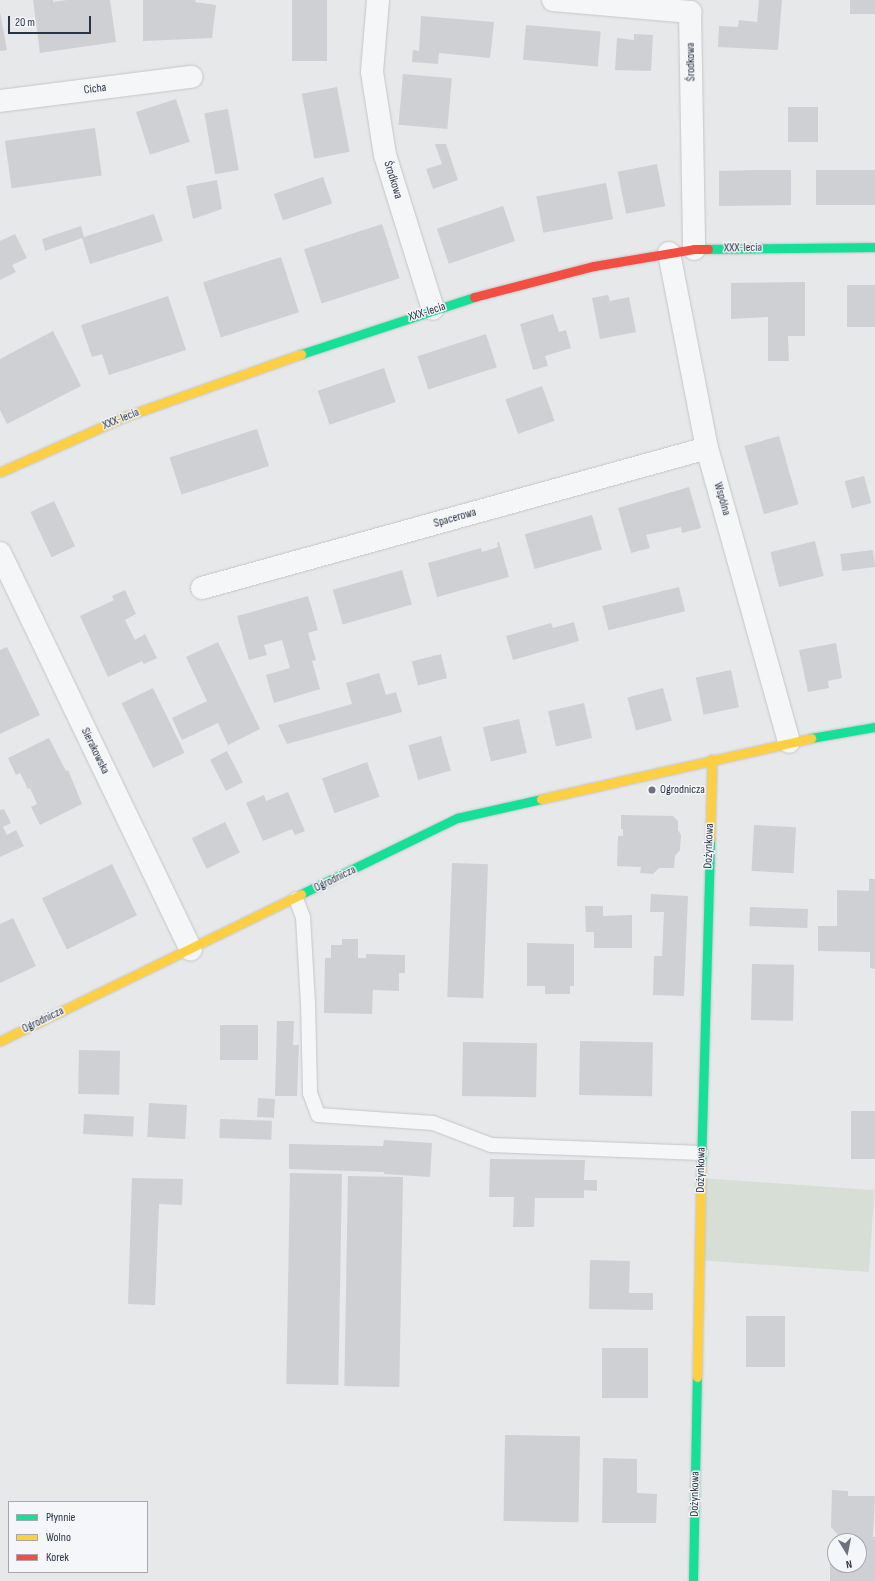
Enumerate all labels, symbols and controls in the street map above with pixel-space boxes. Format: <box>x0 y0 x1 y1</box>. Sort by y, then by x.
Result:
scale bar <box>10 8 93 34</box>
text: 20 m <box>15 15 35 30</box>
street label: Środkowa <box>683 42 699 82</box>
street label: Cicha <box>83 80 107 98</box>
street label: Środkowa <box>380 159 406 201</box>
street label: XXX-lecia <box>724 240 762 256</box>
street label: XXX-lecia <box>407 299 447 325</box>
street label: XXX-lecia <box>101 405 141 433</box>
street label: Wspólna <box>710 481 734 517</box>
street label: Spacerowa <box>432 505 478 531</box>
street label: Sierakowska <box>78 726 112 776</box>
place label: Ogrodnicza <box>660 783 705 797</box>
marker: Ogrodnicza <box>647 785 657 795</box>
street label: Dożynkowa <box>701 823 717 869</box>
street label: Ogrodnicza <box>312 863 358 895</box>
street label: Ogrodnicza <box>20 1004 66 1036</box>
street label: Dożynkowa <box>693 1147 709 1193</box>
street label: Dożynkowa <box>687 1471 703 1517</box>
legend <box>8 1501 148 1573</box>
text: Płynnie <box>46 1510 75 1525</box>
text: Wolno <box>46 1530 71 1545</box>
north arrow <box>827 1533 867 1573</box>
text: Korek <box>46 1550 69 1565</box>
text: N <box>845 1557 853 1571</box>

